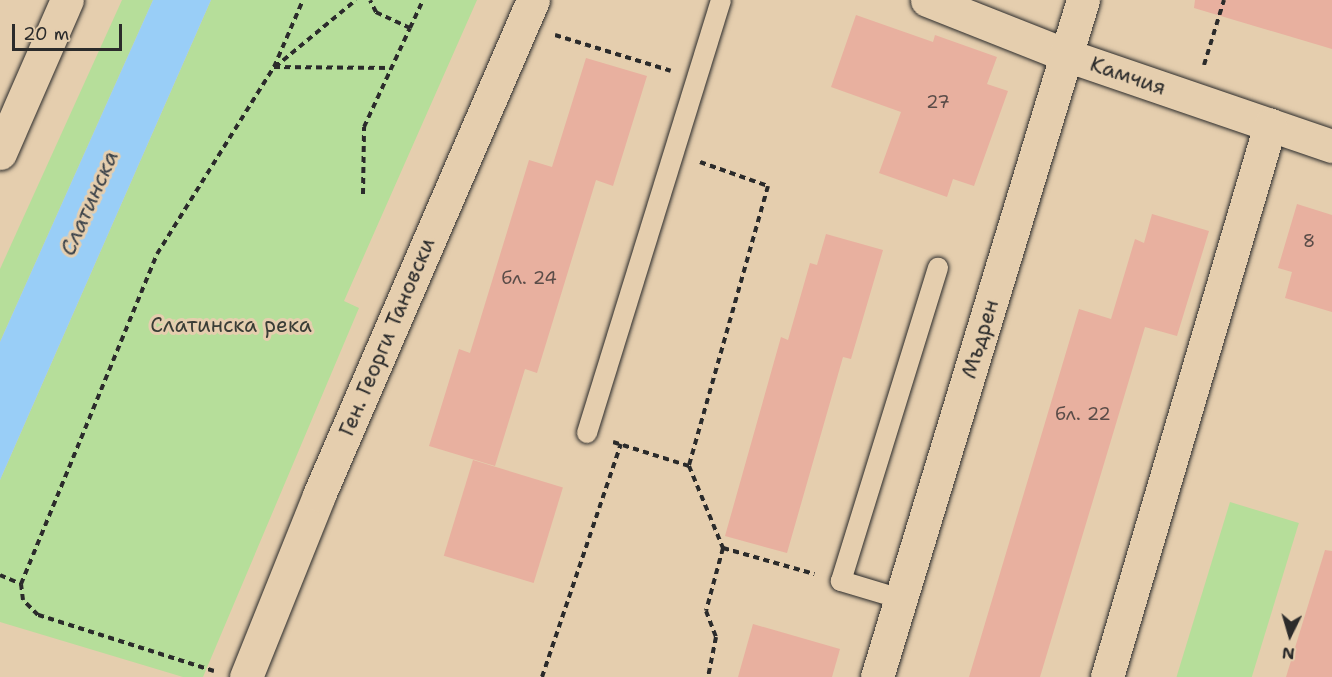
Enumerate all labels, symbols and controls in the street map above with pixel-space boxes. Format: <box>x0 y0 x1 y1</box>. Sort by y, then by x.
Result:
scale bar <box>15 12 124 50</box>
text: 20 m <box>23 22 69 46</box>
street label: Камчия <box>1087 51 1169 101</box>
house number: 27 <box>926 91 950 113</box>
water label: Слатинска <box>54 146 124 260</box>
house number: 8 <box>1303 230 1315 252</box>
street label: Ген. Георги Тановски <box>334 234 440 440</box>
house number: бл. 24 <box>501 267 557 289</box>
street label: Мъдрен <box>956 297 1004 381</box>
park label: Слатинска река <box>150 312 312 338</box>
house number: бл. 22 <box>1055 403 1111 425</box>
north arrow <box>1260 605 1320 665</box>
text: N <box>1281 642 1296 664</box>

